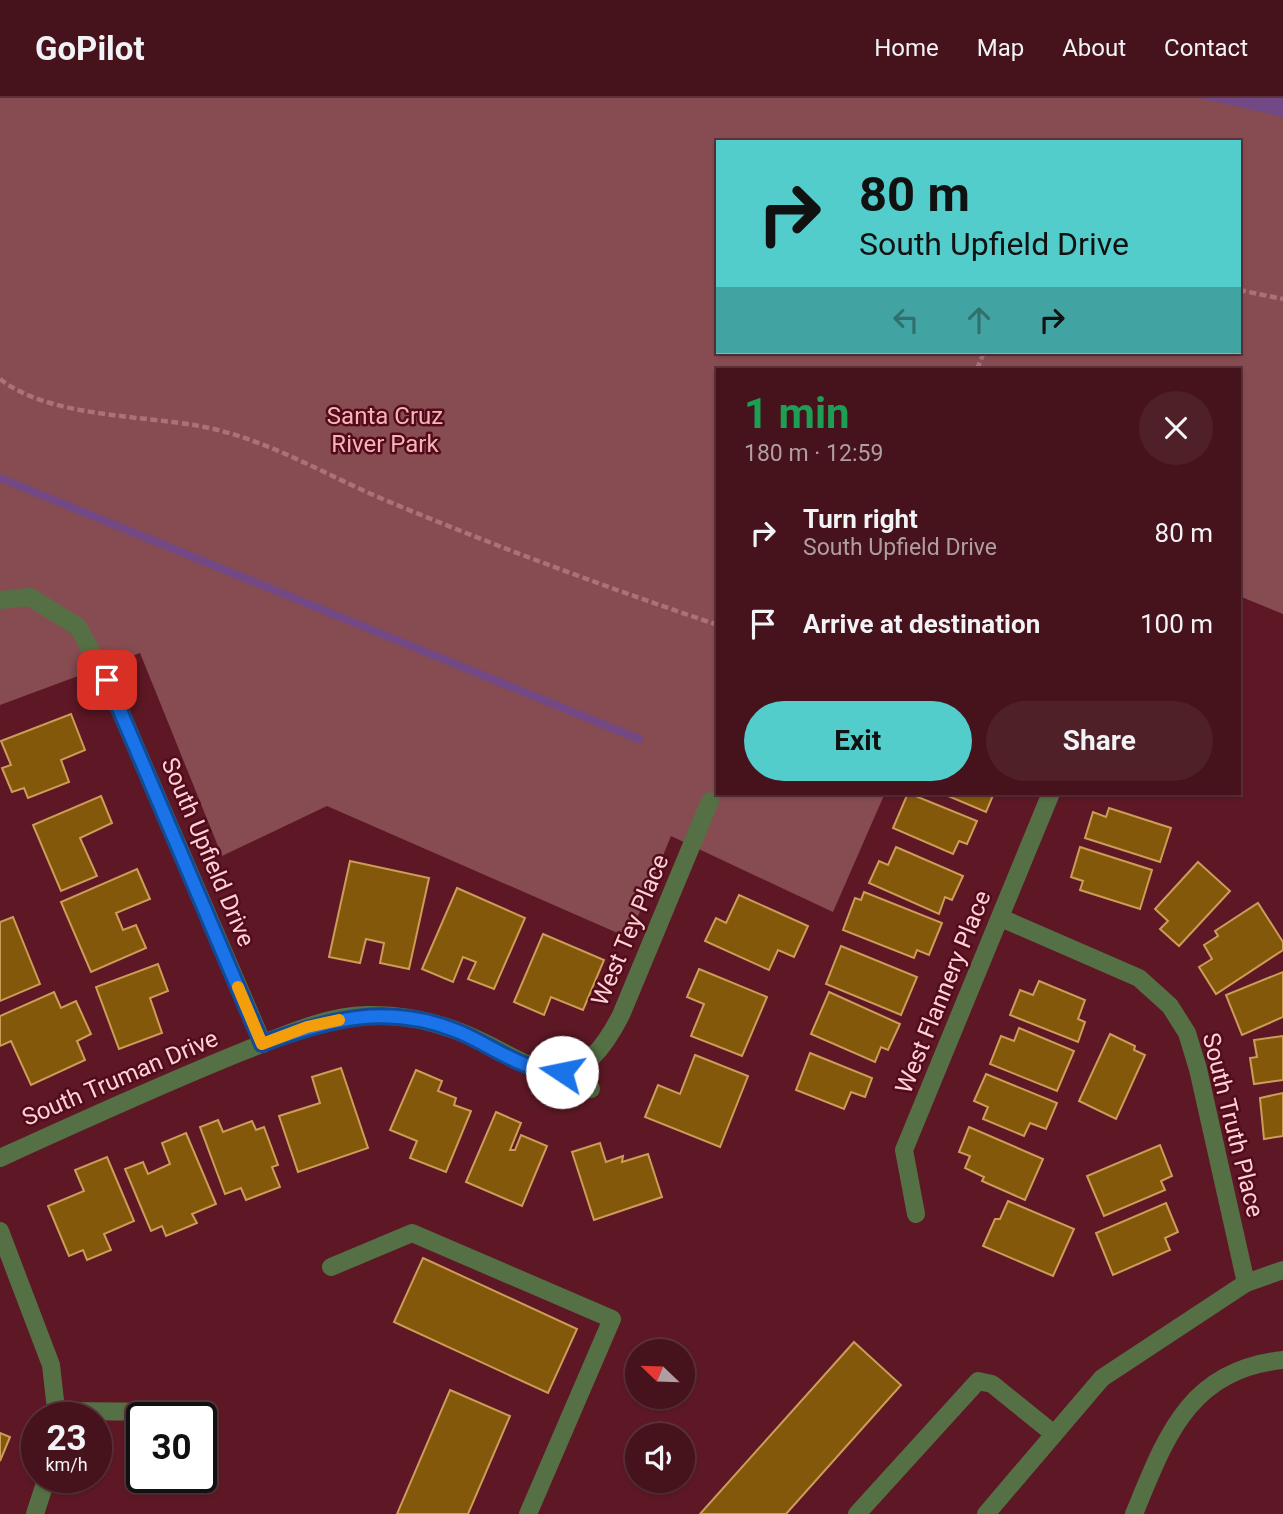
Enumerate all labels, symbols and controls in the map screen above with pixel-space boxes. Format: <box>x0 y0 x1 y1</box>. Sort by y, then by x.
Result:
text: GoPilot <box>35 29 145 68</box>
text: Home <box>874 34 939 62</box>
text: Map <box>977 34 1024 62</box>
text: About <box>1062 34 1126 62</box>
text: Contact <box>1164 34 1248 62</box>
text: 80 m <box>859 166 970 223</box>
icon: right <box>744 168 835 259</box>
text: South Upfield Drive <box>859 225 1129 263</box>
icon: left <box>887 301 925 339</box>
icon: ahead <box>960 301 998 339</box>
icon: right <box>1033 301 1071 339</box>
text: 1 min <box>744 389 850 438</box>
button: close <box>1139 391 1213 465</box>
park label: Santa Cruz River Park <box>327 402 443 458</box>
text: 180 m · 12:59 <box>744 440 883 467</box>
text: Turn right <box>803 504 918 534</box>
icon: right <box>744 514 782 552</box>
text: 80 m <box>1155 518 1213 548</box>
text: South Upfield Drive <box>803 534 997 561</box>
icon: arrive <box>744 605 782 643</box>
text: Arrive at destination <box>803 609 1040 639</box>
text: 100 m <box>1140 609 1213 639</box>
pin <box>77 650 137 710</box>
icon: arrive <box>88 661 126 699</box>
button: Exit <box>744 701 972 781</box>
button: Share <box>986 701 1213 781</box>
street label: South Upfield Drive <box>156 753 260 951</box>
street label: West Tey Place <box>586 850 674 1010</box>
street label: West Flannery Place <box>890 887 996 1097</box>
street label: South Truman Drive <box>18 1024 222 1132</box>
street label: South Truth Place <box>1197 1030 1269 1220</box>
position arrow <box>525 1035 599 1109</box>
north arrow <box>625 1339 695 1409</box>
map controls <box>625 1339 695 1493</box>
speed limit sign: 30 <box>126 1402 217 1493</box>
text: 23 <box>46 1418 87 1459</box>
button: sound <box>625 1423 695 1493</box>
text: km/h <box>45 1454 88 1475</box>

